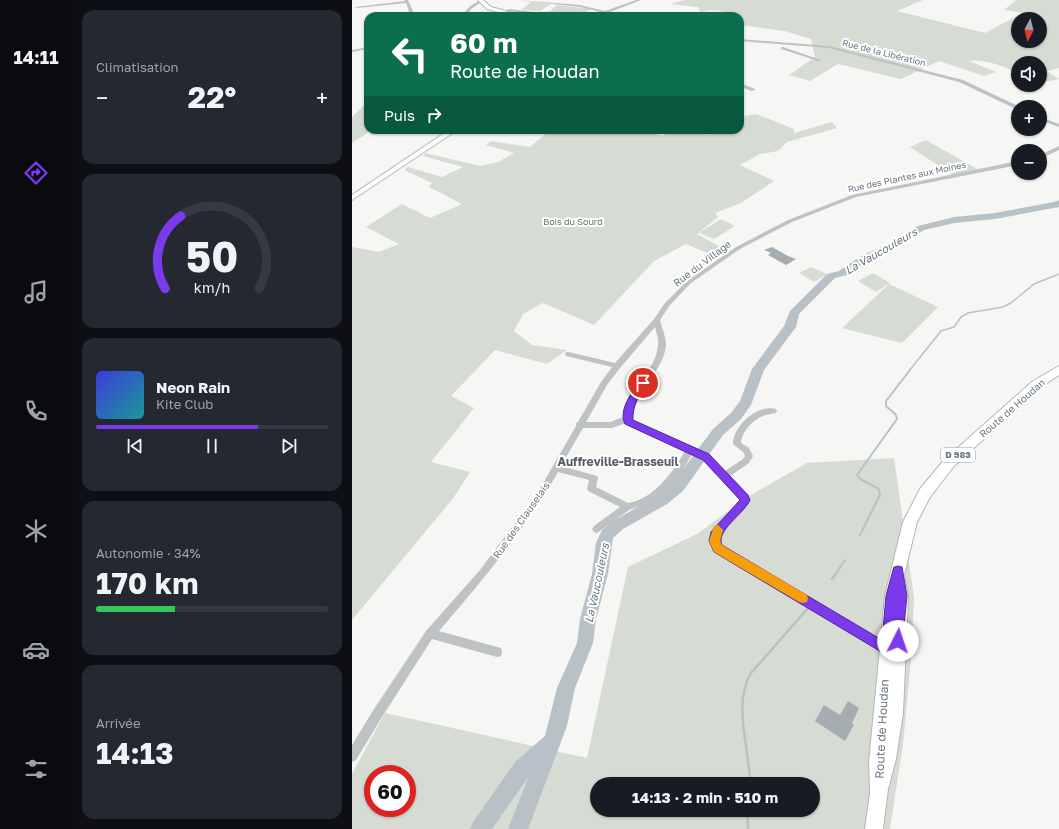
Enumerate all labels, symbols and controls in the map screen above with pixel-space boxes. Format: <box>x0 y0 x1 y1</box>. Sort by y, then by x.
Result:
north arrow <box>1011 12 1047 48</box>
map controls <box>1011 12 1047 180</box>
text: 60 m <box>450 26 517 59</box>
icon: left <box>384 28 436 80</box>
street label: Rue de la Libération <box>841 37 927 68</box>
text: 14:11 <box>14 46 58 68</box>
button: sound <box>1011 56 1047 92</box>
text: Climatisation <box>96 59 178 75</box>
text: Route de Houdan <box>450 60 600 82</box>
text: 22° <box>188 79 236 115</box>
text: − <box>96 84 108 111</box>
text: + <box>316 84 328 111</box>
button: + <box>1011 100 1047 136</box>
icon: right <box>423 104 445 126</box>
text: Puis <box>384 106 415 124</box>
button: − <box>1011 144 1047 180</box>
icon: directions <box>22 159 50 187</box>
street label: Rue des Plantes aux Moines <box>847 159 967 194</box>
park label: Bois du Sourd <box>543 216 603 227</box>
water label: La Vaucouleurs <box>843 224 920 276</box>
text: 50 <box>186 230 238 280</box>
street label: Rue du Village <box>671 237 733 289</box>
icon: music <box>22 278 50 306</box>
text: km/h <box>194 278 230 295</box>
pin <box>626 366 660 400</box>
icon: arrive <box>632 372 654 394</box>
street label: Route de Houdan <box>977 376 1047 440</box>
text: Neon Rain <box>156 378 230 396</box>
text: Kite Club <box>156 396 213 412</box>
icon: phone <box>22 397 50 425</box>
icon: previous <box>124 435 146 457</box>
icon: pause <box>201 435 223 457</box>
icon: next <box>278 435 300 457</box>
road number: D 983 <box>941 448 975 462</box>
district label: Auffreville-Brasseuil <box>558 454 678 469</box>
street label: Rue des Clauselais <box>490 480 552 560</box>
icon: climate <box>22 517 50 545</box>
water label: La Vaucouleurs <box>582 541 612 624</box>
text: Autonomie · 34% <box>96 545 201 561</box>
text: 170 km <box>96 565 198 601</box>
position arrow <box>877 620 919 662</box>
icon: car <box>22 636 50 664</box>
street label: Route de Houdan <box>871 679 892 779</box>
text: Arrivée <box>96 715 140 731</box>
text: 14:13 <box>96 735 174 771</box>
icon: filters <box>22 755 50 783</box>
speed limit sign: 60 <box>364 765 416 817</box>
text: 14:13 · 2 min · 510 m <box>632 788 778 806</box>

